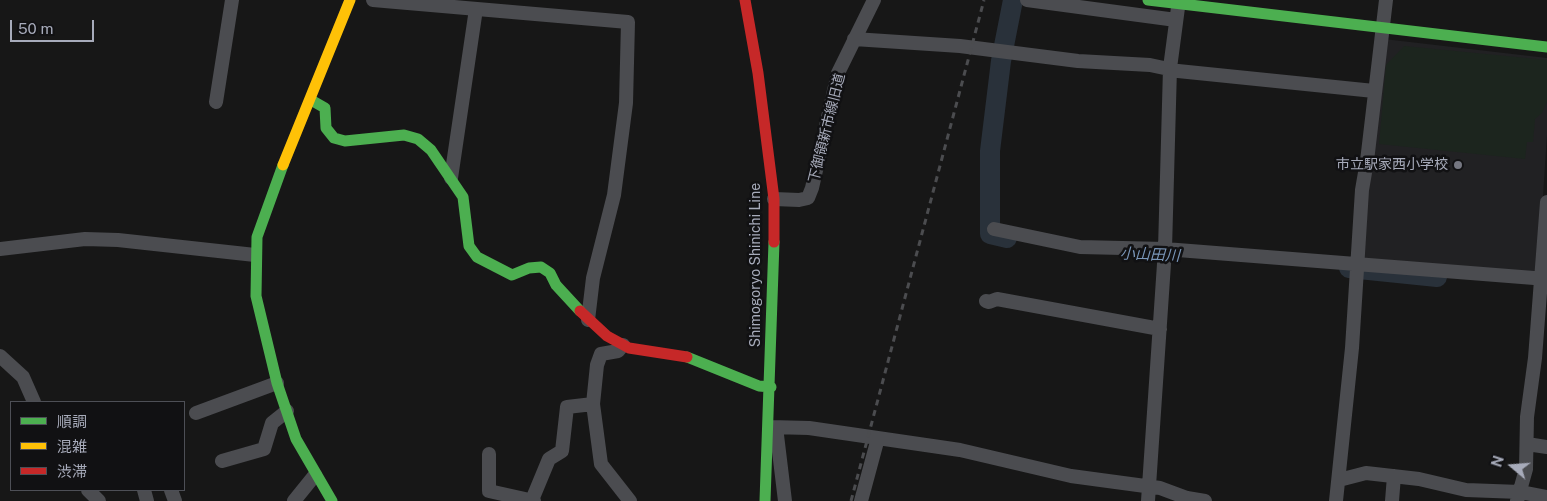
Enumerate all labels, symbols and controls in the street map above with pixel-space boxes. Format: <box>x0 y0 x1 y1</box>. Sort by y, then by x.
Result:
scale bar <box>12 10 96 42</box>
text: 50 m <box>18 20 53 37</box>
street label: 下御領新市線旧道 <box>805 72 849 184</box>
place label: 市立駅家西小学校 <box>1336 157 1448 173</box>
marker: 市立駅家西小学校 <box>1452 159 1464 171</box>
street label: Shimogoryo Shinichi Line <box>748 183 764 347</box>
water label: 小山田川 <box>1120 245 1180 265</box>
legend <box>10 401 185 491</box>
text: 順調 <box>57 413 87 430</box>
text: 混雑 <box>57 438 87 455</box>
north arrow <box>1487 441 1537 491</box>
text: N <box>1488 454 1507 469</box>
text: 渋滞 <box>57 463 87 480</box>

